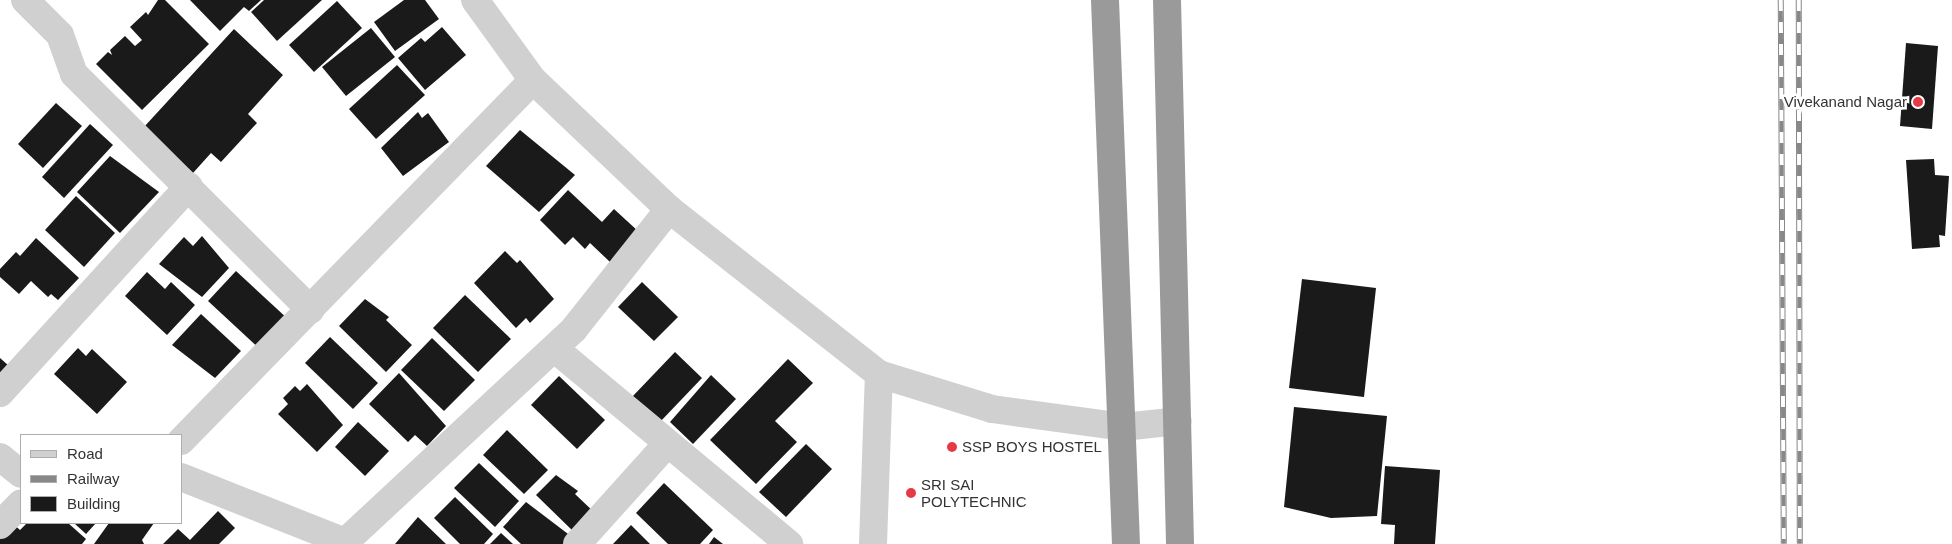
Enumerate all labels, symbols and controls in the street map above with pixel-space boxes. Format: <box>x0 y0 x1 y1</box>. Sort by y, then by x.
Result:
place label: Vivekanand Nagar <box>1784 93 1907 111</box>
marker: Vivekanand Nagar <box>1911 95 1925 109</box>
legend <box>20 434 182 524</box>
place label: SSP BOYS HOSTEL <box>962 438 1102 456</box>
marker: SSP BOYS HOSTEL <box>946 441 958 453</box>
text: Road <box>67 445 103 462</box>
text: Railway <box>67 470 120 487</box>
place label: SRI SAI POLYTECHNIC <box>921 475 1027 510</box>
marker: SRI SAI POLYTECHNIC <box>905 487 917 499</box>
text: Building <box>67 495 120 512</box>

